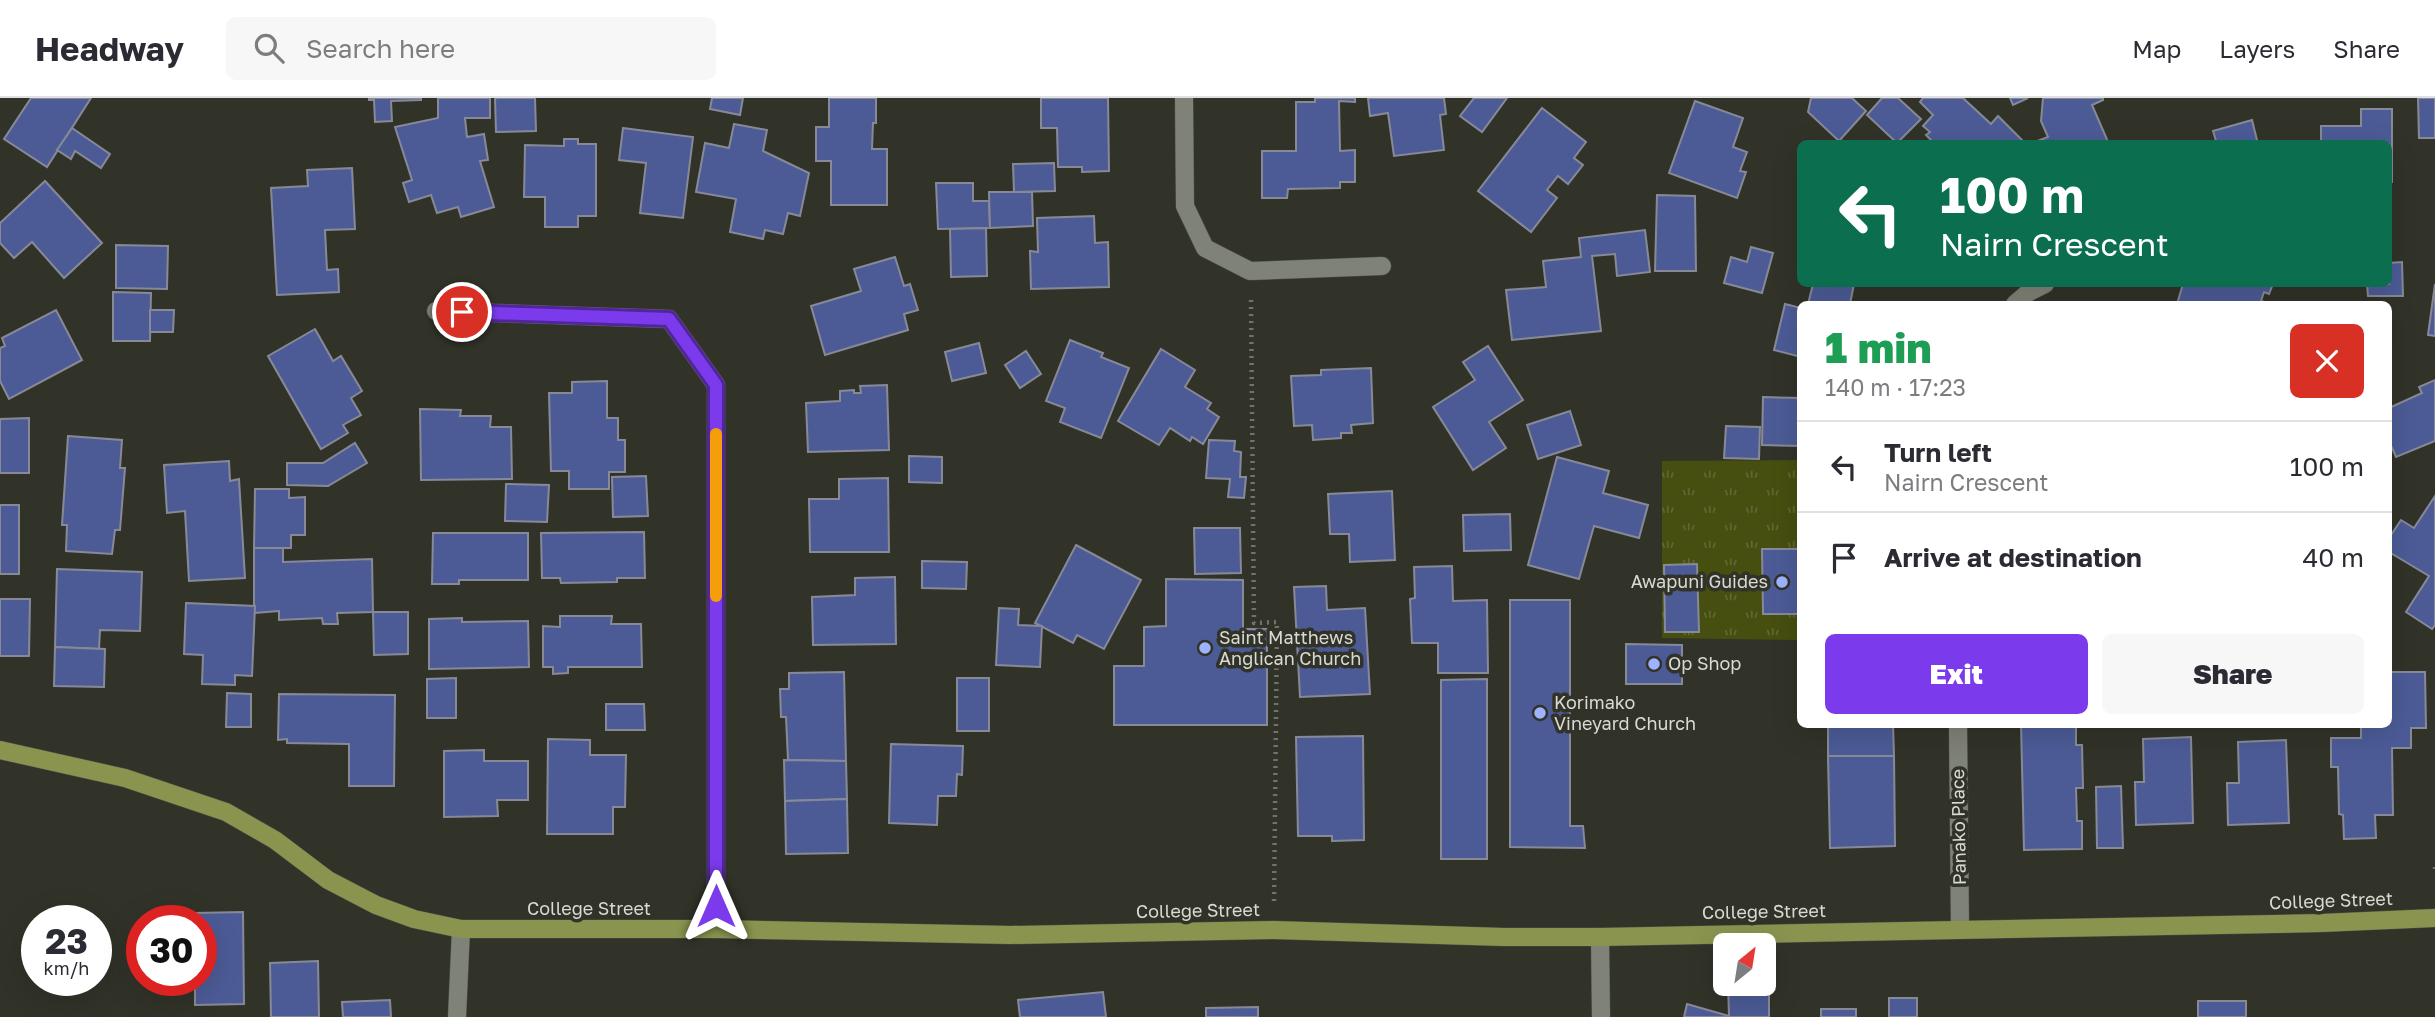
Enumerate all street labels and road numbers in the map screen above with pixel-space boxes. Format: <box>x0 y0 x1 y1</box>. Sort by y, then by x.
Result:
street label: Panako Place <box>1946 769 1970 885</box>
street label: College Street <box>2269 887 2393 913</box>
street label: College Street <box>527 897 651 919</box>
street label: College Street <box>1136 898 1260 922</box>
street label: College Street <box>1702 899 1826 923</box>

